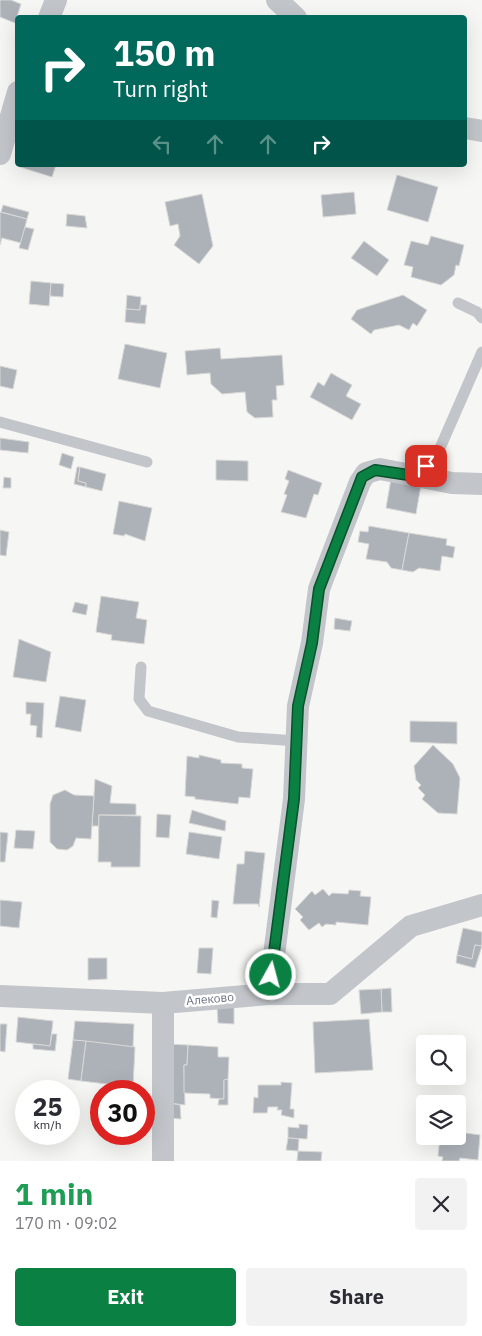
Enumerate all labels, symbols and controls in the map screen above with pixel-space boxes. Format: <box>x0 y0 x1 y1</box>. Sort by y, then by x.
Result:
text: 150 m <box>113 30 216 76</box>
icon: right <box>30 35 95 100</box>
text: Turn right <box>113 74 208 103</box>
icon: left <box>148 130 176 158</box>
icon: ahead <box>201 130 229 158</box>
icon: ahead <box>254 130 282 158</box>
icon: right <box>307 130 335 158</box>
pin <box>405 445 447 487</box>
icon: arrive <box>412 452 440 480</box>
position arrow <box>244 948 296 1000</box>
street label: Алеково <box>186 989 235 1008</box>
map controls <box>416 1035 466 1145</box>
button: search <box>416 1035 466 1085</box>
speed limit sign: 30 <box>90 1080 155 1145</box>
text: 25 <box>32 1090 63 1123</box>
button: layers <box>416 1095 466 1145</box>
text: km/h <box>33 1117 62 1132</box>
text: 1 min <box>15 1174 93 1213</box>
button: close <box>415 1178 467 1230</box>
text: 170 m · 09:02 <box>15 1213 117 1233</box>
button: Exit <box>15 1268 236 1326</box>
button: Share <box>246 1268 467 1326</box>

